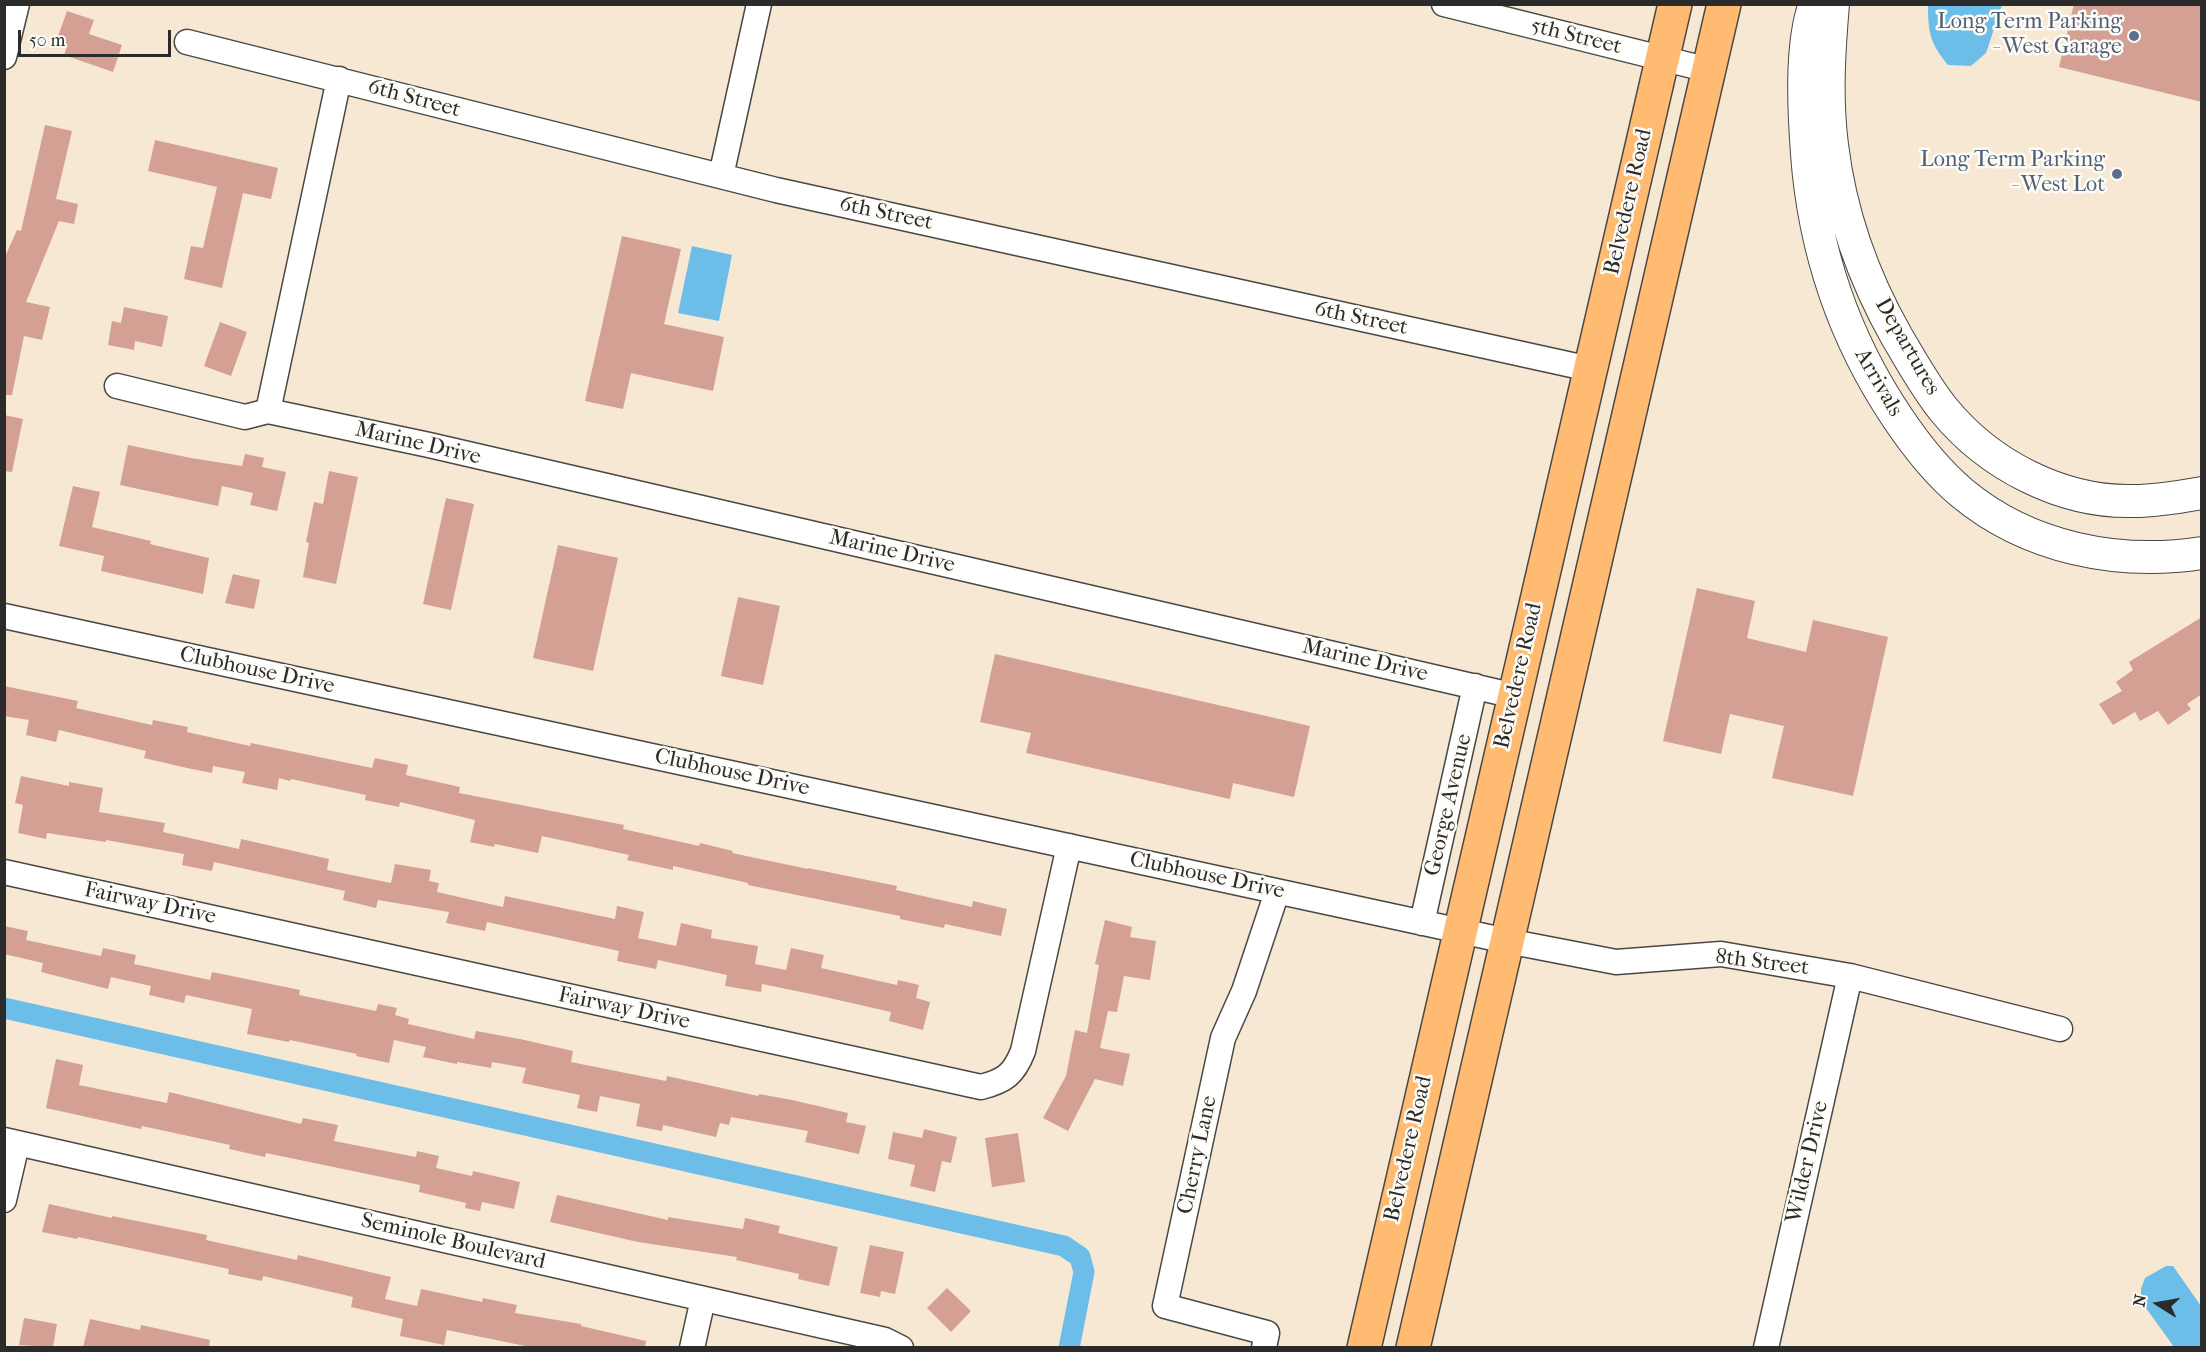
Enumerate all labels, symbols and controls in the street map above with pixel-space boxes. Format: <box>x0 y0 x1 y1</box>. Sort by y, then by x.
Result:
place label: Long Term Parking - West Garage <box>1937 10 2122 62</box>
street label: 5th Street <box>1528 13 1624 61</box>
scale bar <box>21 18 174 56</box>
marker: Long Term Parking - West Garage <box>2127 29 2141 43</box>
text: 50 m <box>29 30 65 51</box>
street label: 6th Street <box>365 74 463 124</box>
street label: Belvedere Road <box>1599 126 1659 278</box>
place label: Long Term Parking - West Lot <box>1920 148 2105 200</box>
marker: Long Term Parking - West Lot <box>2110 167 2124 181</box>
street label: 6th Street <box>837 191 935 237</box>
street label: Departures <box>1869 294 1945 400</box>
street label: 6th Street <box>1312 296 1410 342</box>
street label: Arrivals <box>1848 344 1908 422</box>
street label: Marine Drive <box>353 417 483 471</box>
street label: Marine Drive <box>827 525 957 579</box>
street label: Belvedere Road <box>1489 600 1549 752</box>
street label: Marine Drive <box>1300 634 1430 688</box>
street label: Clubhouse Drive <box>177 642 337 700</box>
street label: George Avenue <box>1420 731 1478 879</box>
street label: Clubhouse Drive <box>652 744 812 802</box>
street label: Clubhouse Drive <box>1127 847 1287 905</box>
street label: Fairway Drive <box>82 877 218 931</box>
street label: 8th Street <box>1714 944 1810 982</box>
street label: Fairway Drive <box>556 982 692 1036</box>
street label: Belvedere Road <box>1379 1073 1439 1225</box>
street label: Cherry Lane <box>1173 1094 1223 1216</box>
street label: Wilder Drive <box>1781 1098 1835 1226</box>
street label: Seminole Boulevard <box>358 1208 548 1276</box>
north arrow <box>2128 1274 2188 1334</box>
text: N <box>2129 1293 2150 1308</box>

